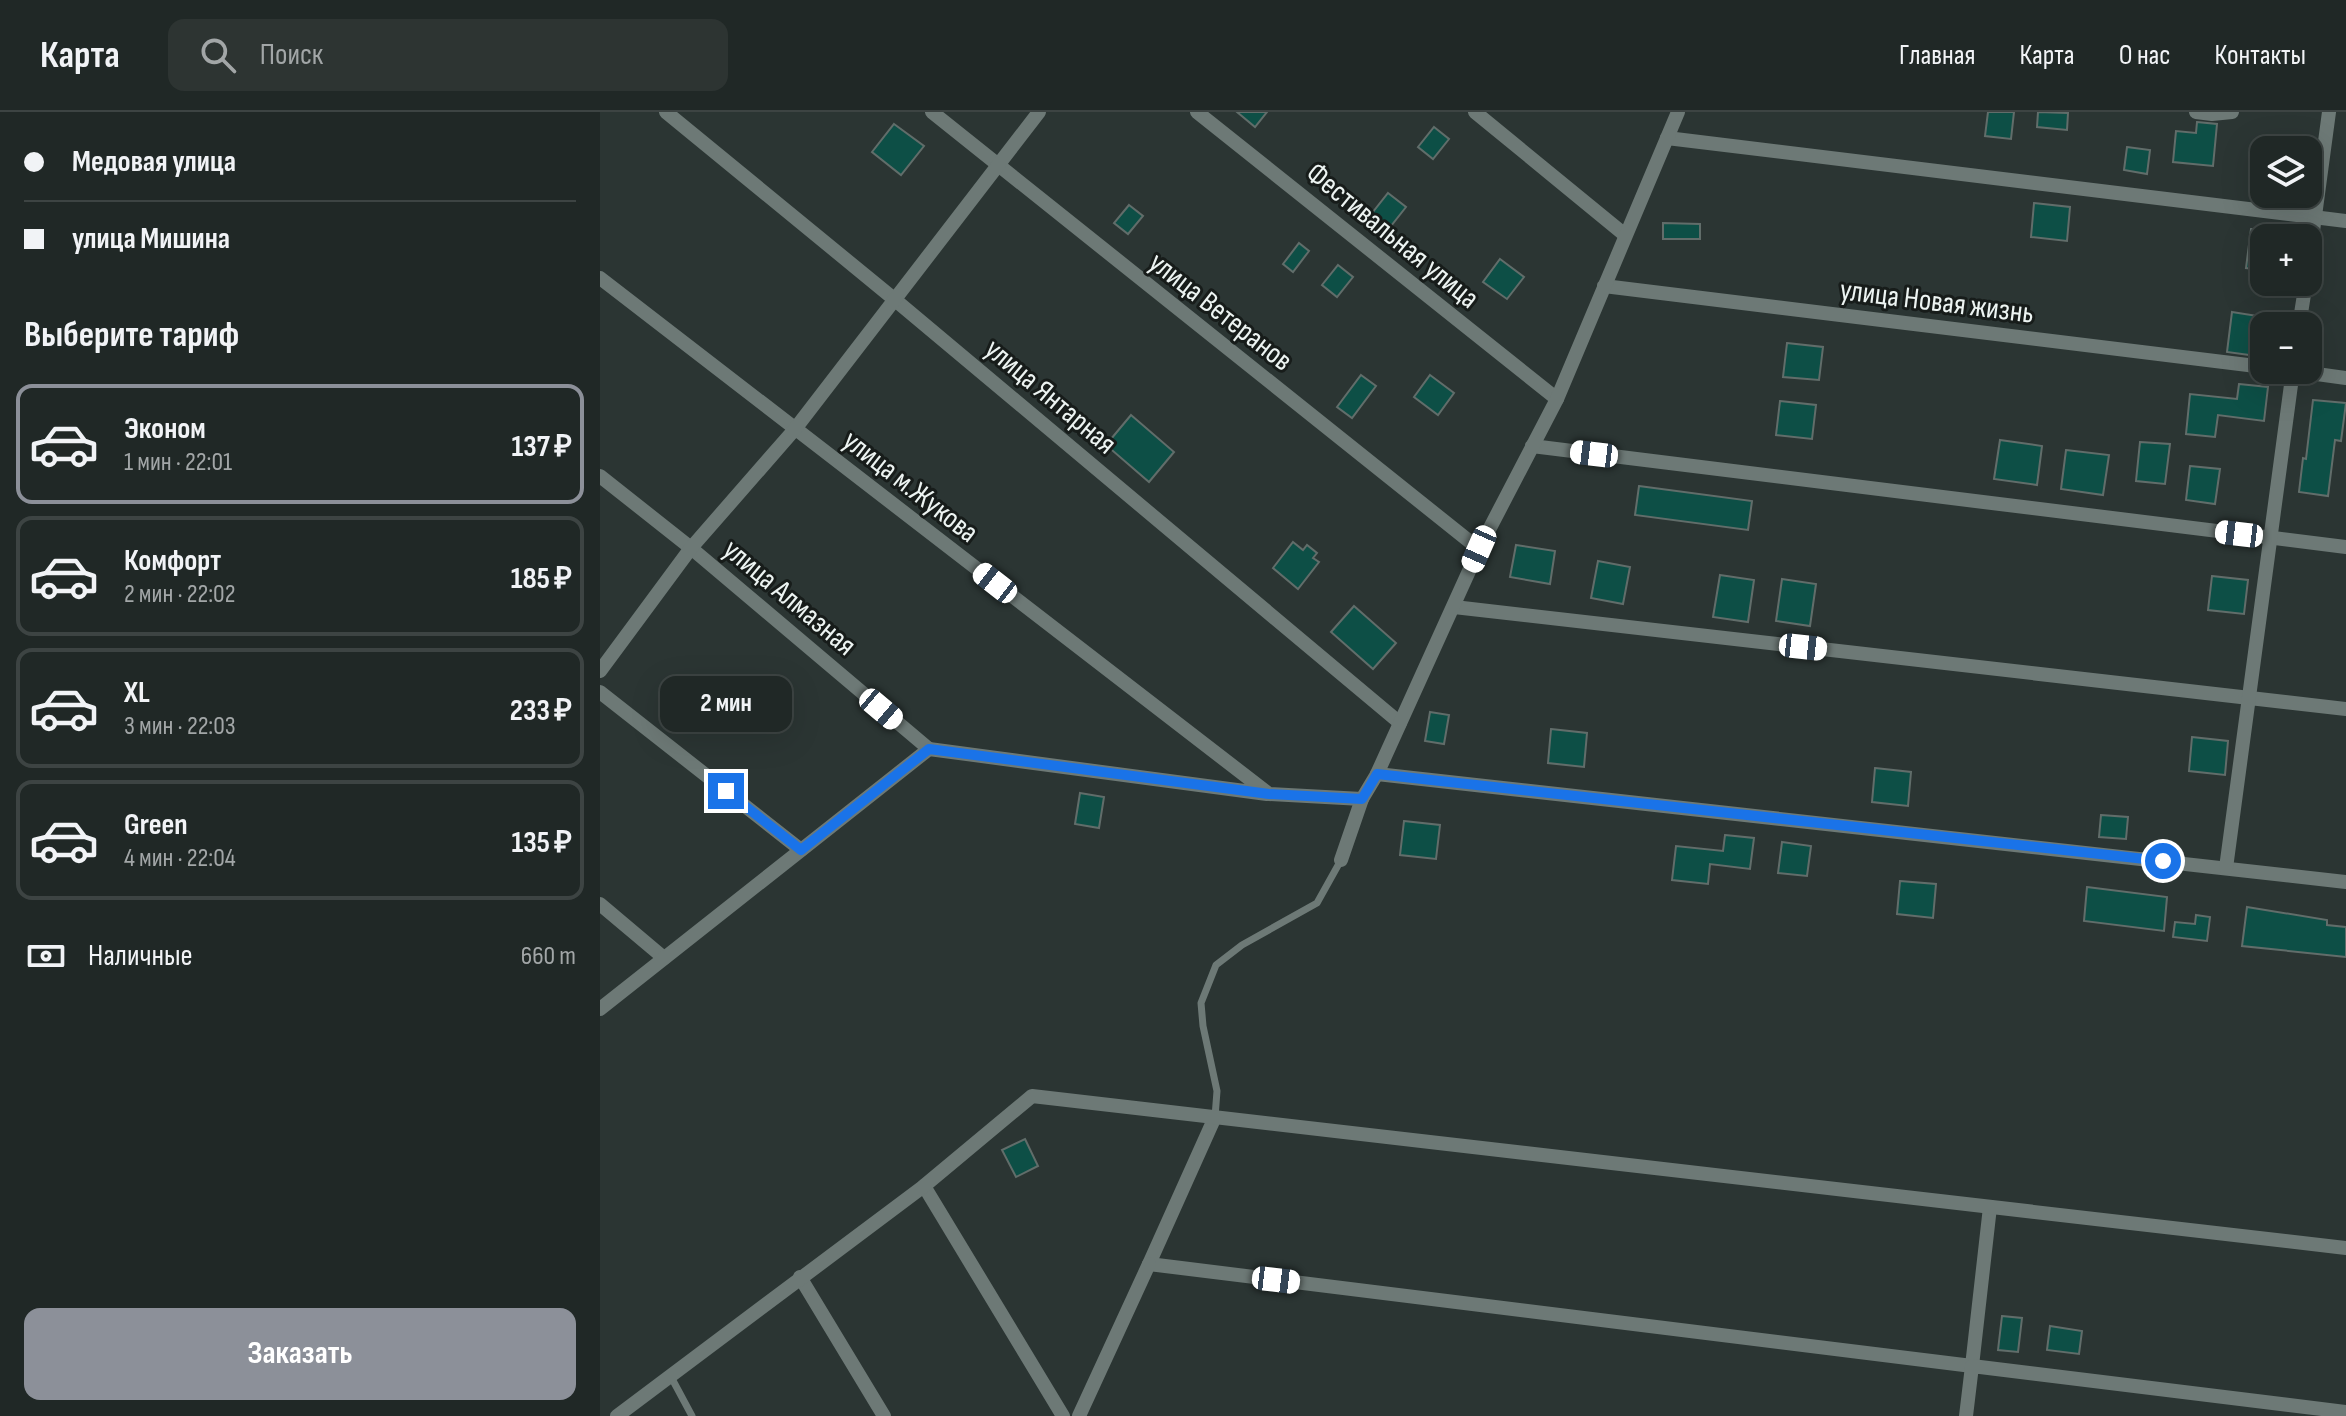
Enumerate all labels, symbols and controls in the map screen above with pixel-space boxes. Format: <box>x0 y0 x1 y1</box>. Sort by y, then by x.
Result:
search box <box>168 19 728 91</box>
text: Карта <box>40 33 120 78</box>
icon: search <box>196 33 240 77</box>
text: Поиск <box>260 37 323 73</box>
text: Главная <box>1899 39 1975 72</box>
text: Карта <box>2019 39 2075 72</box>
text: О нас <box>2119 39 2171 72</box>
text: Контакты <box>2215 39 2306 72</box>
map controls <box>2250 136 2322 384</box>
button: layers <box>2250 136 2322 208</box>
text: Медовая улица <box>72 144 236 180</box>
street label: Фестивальная улица <box>1299 155 1486 316</box>
text: улица Мишина <box>72 221 230 257</box>
button: + <box>2250 224 2322 296</box>
street label: улица Ветеранов <box>1141 245 1299 379</box>
street label: улица Новая жизнь <box>1838 272 2036 332</box>
button: − <box>2250 312 2322 384</box>
text: Выберите тариф <box>24 314 239 357</box>
street label: улица Янтарная <box>977 331 1123 462</box>
icon: car <box>28 408 100 480</box>
text: Эконом <box>124 411 206 447</box>
street label: улица м.Жукова <box>836 423 985 551</box>
text: 137 ₽ <box>512 429 572 465</box>
car <box>1569 439 1619 469</box>
text: 1 мин · 22:01 <box>124 447 232 478</box>
car <box>2214 519 2264 549</box>
car <box>1458 522 1500 576</box>
street label: улица Алмазная <box>716 532 863 664</box>
icon: car <box>28 540 100 612</box>
text: Комфорт <box>124 543 221 579</box>
car <box>969 559 1021 607</box>
text: 185 ₽ <box>511 561 572 597</box>
text: 2 мин · 22:02 <box>124 579 235 610</box>
car <box>1778 633 1828 661</box>
icon: car <box>28 672 100 744</box>
text: XL <box>124 675 150 711</box>
callout: 2 мин <box>660 675 792 731</box>
car <box>855 684 907 734</box>
text: 2 мин <box>700 688 752 719</box>
text: 233 ₽ <box>510 693 572 729</box>
text: 3 мин · 22:03 <box>124 711 236 742</box>
route end <box>708 773 744 809</box>
icon: car <box>28 804 100 876</box>
text: Green <box>124 807 188 843</box>
text: 135 ₽ <box>511 825 572 861</box>
text: 4 мин · 22:04 <box>124 843 236 874</box>
route start <box>2145 843 2181 879</box>
icon: cash <box>24 934 68 978</box>
text: Наличные <box>88 938 193 974</box>
text: 660 m <box>521 941 576 972</box>
car <box>1251 1265 1301 1295</box>
button: Заказать <box>24 1308 576 1400</box>

